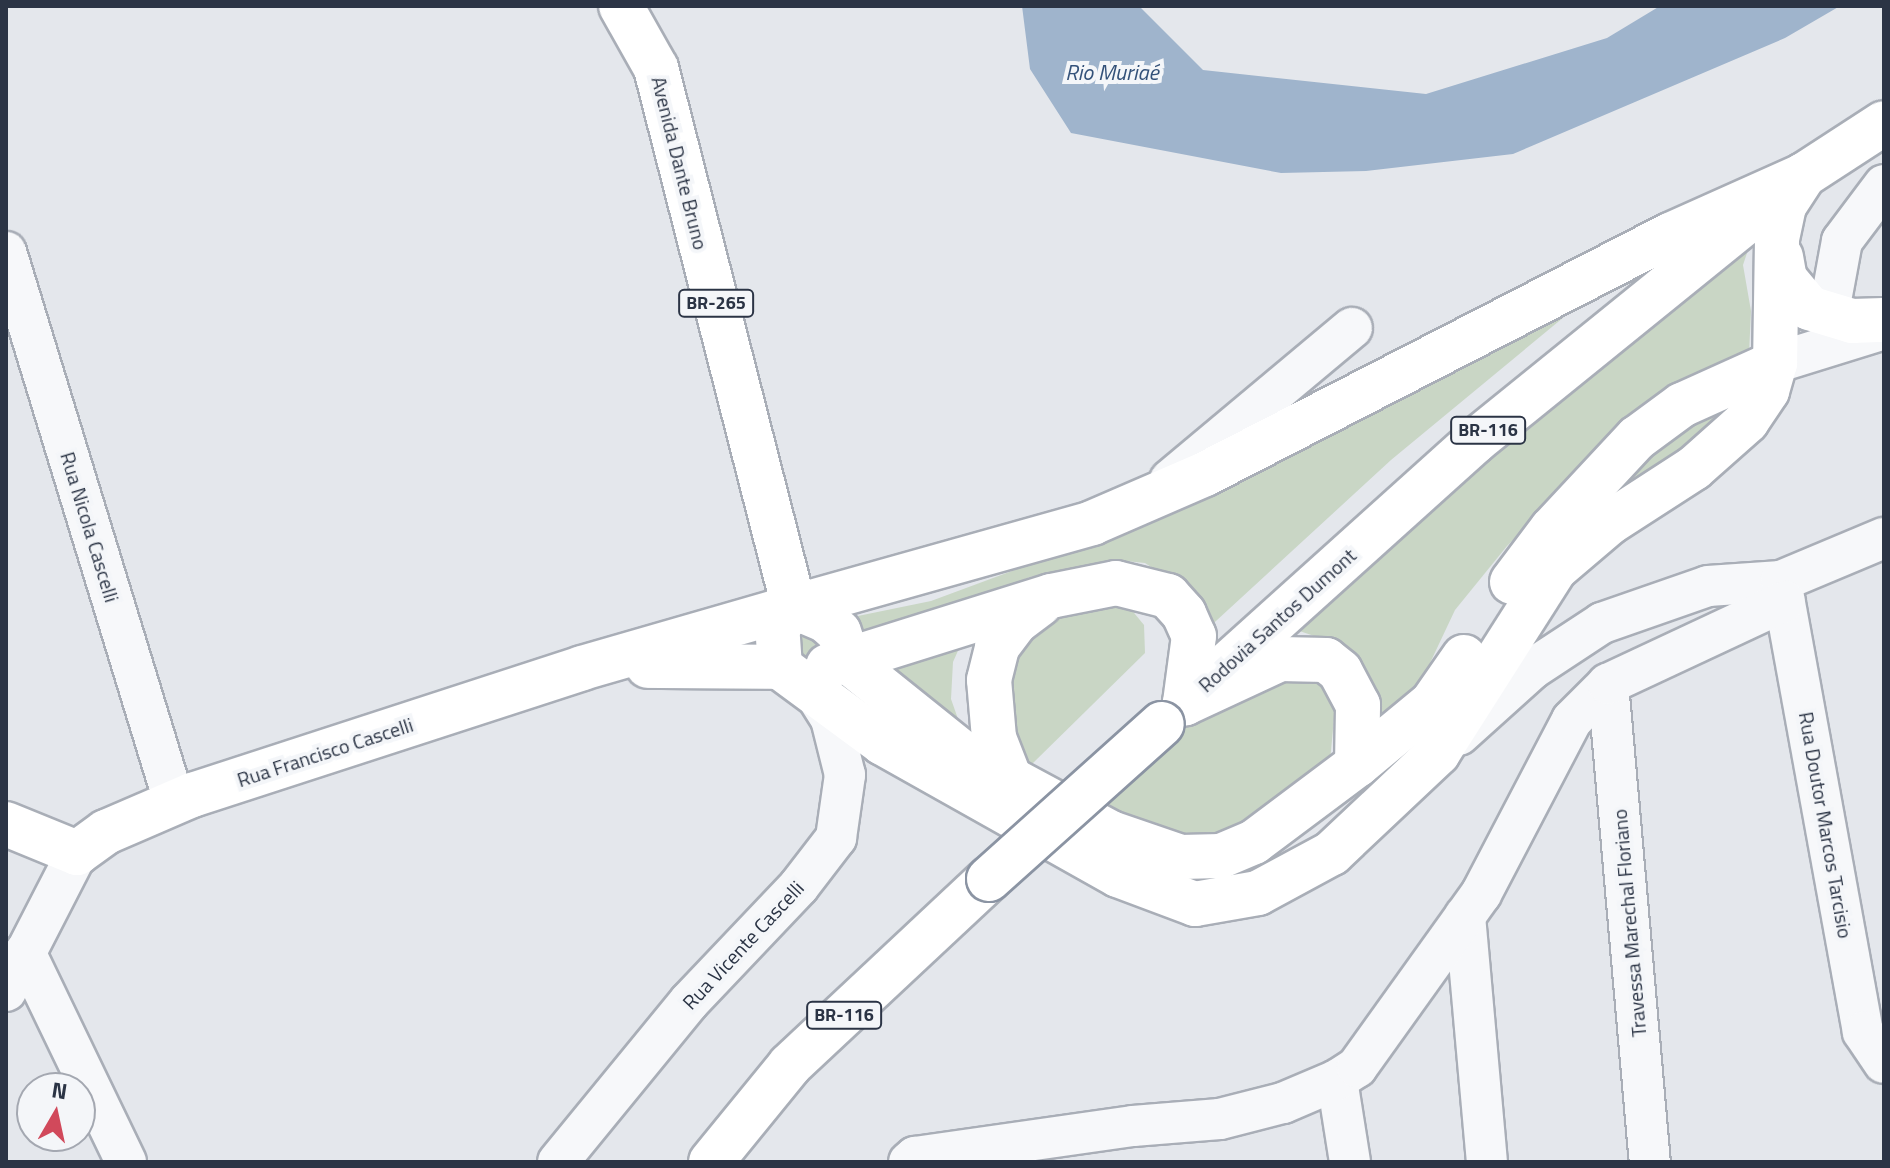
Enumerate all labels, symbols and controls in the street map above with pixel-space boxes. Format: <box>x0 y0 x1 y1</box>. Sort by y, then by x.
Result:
water label: Rio Muriaé <box>1065 60 1159 86</box>
street label: Avenida Dante Bruno <box>647 74 713 252</box>
road number: BR-265 <box>678 289 754 317</box>
road number: BR-116 <box>1450 416 1526 444</box>
street label: Rua Nicola Cascelli <box>56 449 124 605</box>
street label: Rodovia Santos Dumont <box>1193 543 1361 697</box>
street label: Rua Doutor Marcos Tarcisio <box>1794 710 1858 940</box>
street label: Rua Francisco Cascelli <box>234 712 416 792</box>
street label: Travessa Marechal Floriano <box>1607 808 1651 1038</box>
street label: Rua Vicente Cascelli <box>677 876 809 1014</box>
road number: BR-116 <box>806 1001 882 1029</box>
north arrow <box>16 1072 96 1152</box>
text: N <box>49 1072 70 1108</box>

